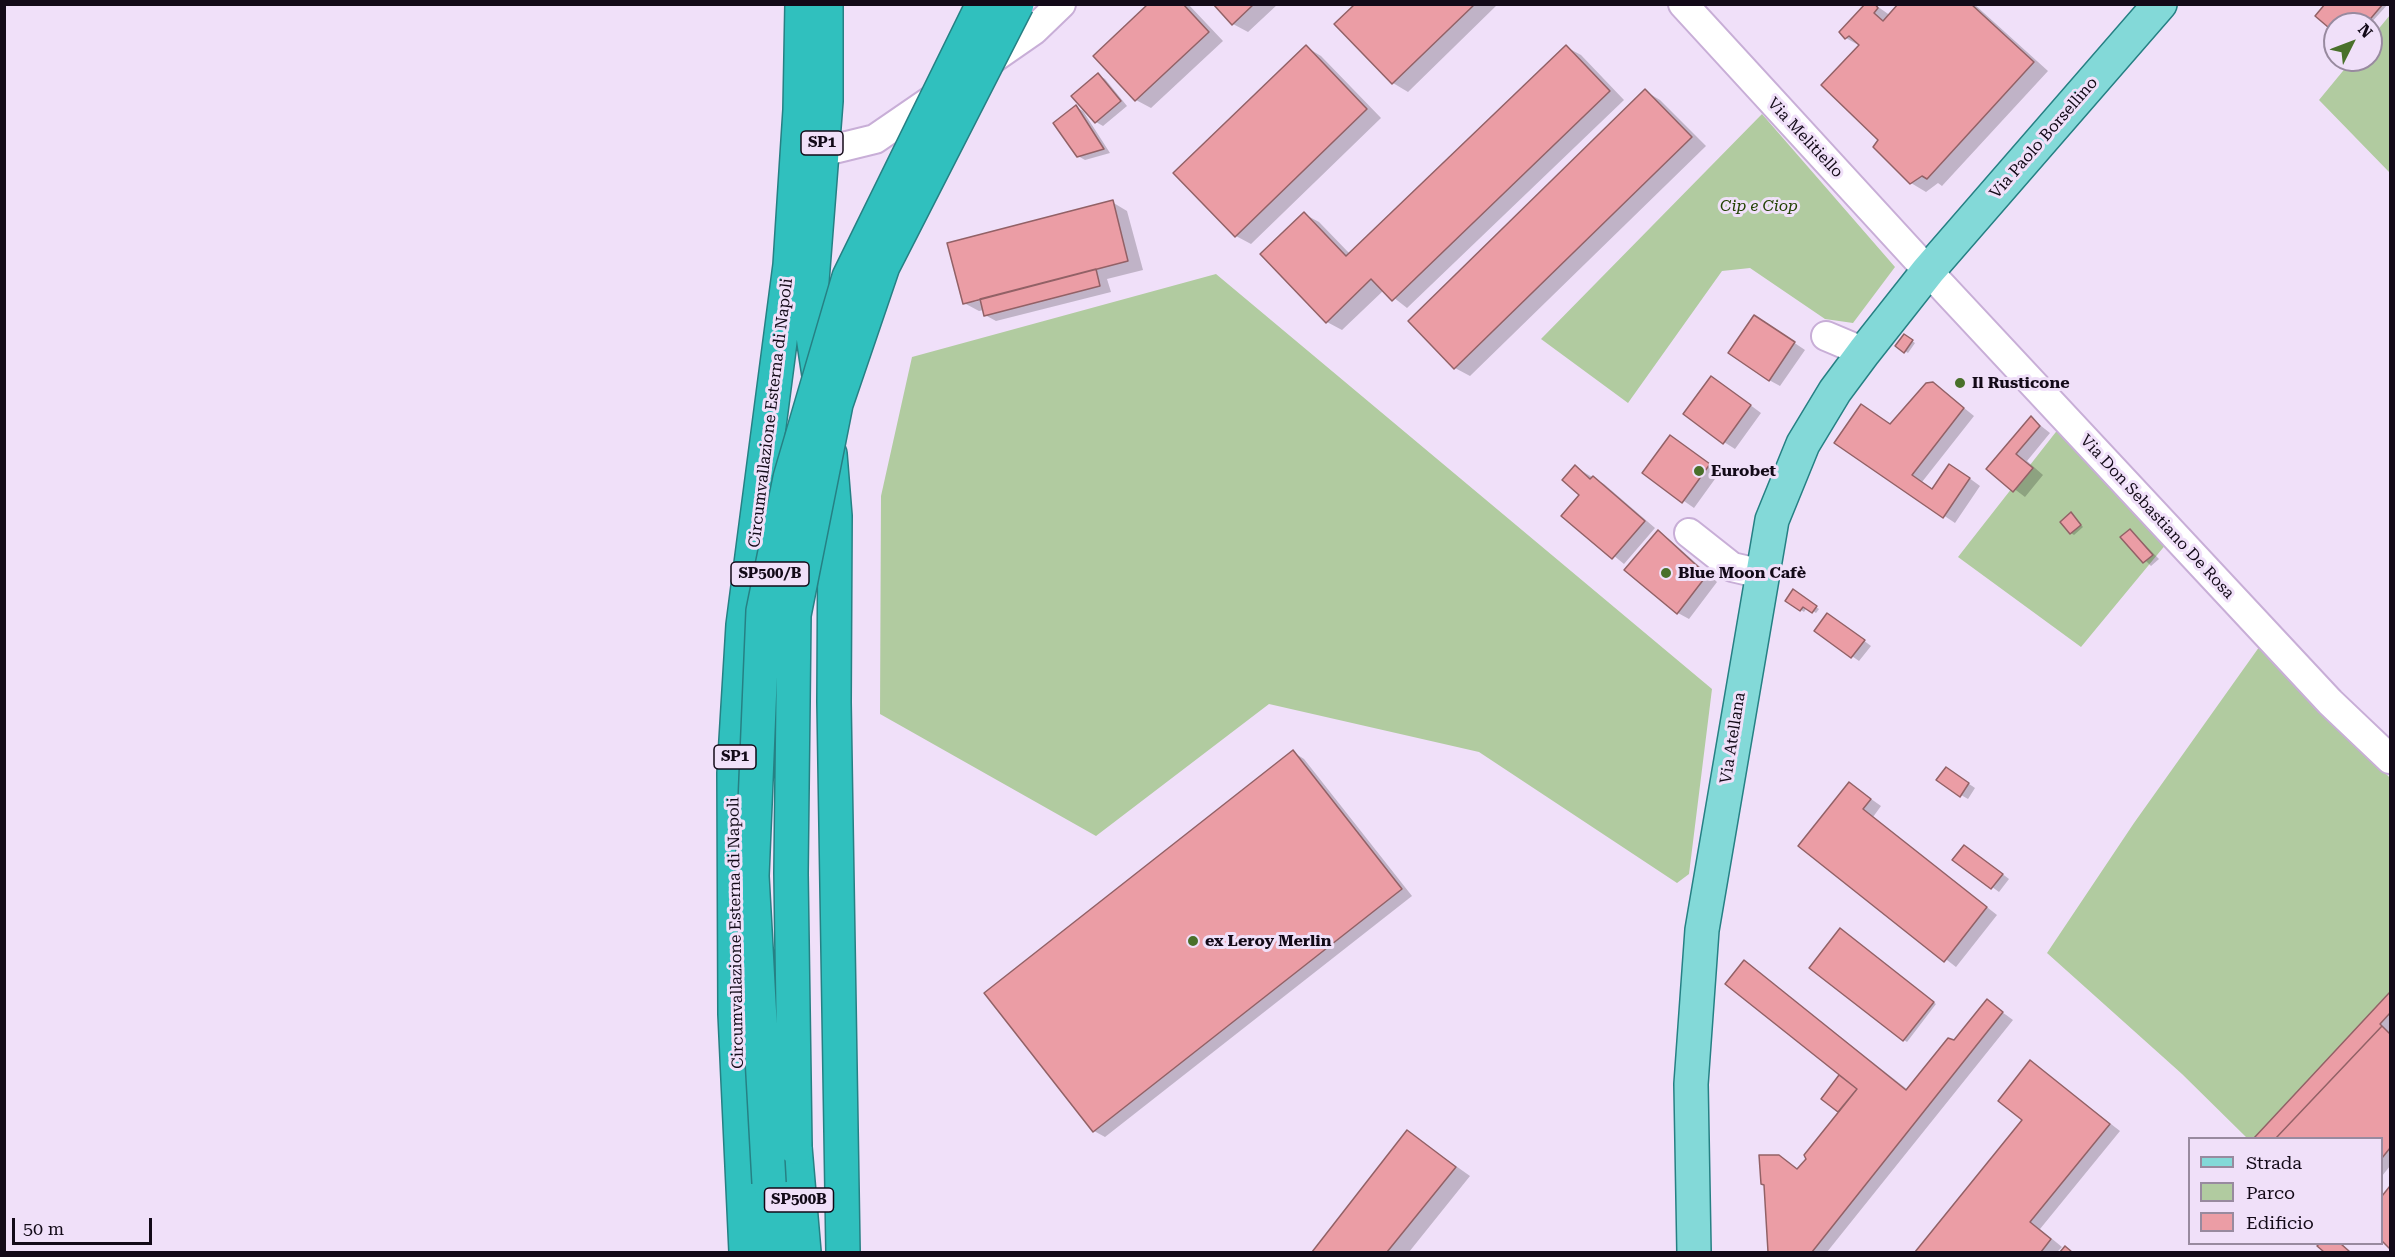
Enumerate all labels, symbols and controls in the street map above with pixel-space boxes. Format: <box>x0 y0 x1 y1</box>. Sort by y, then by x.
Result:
north arrow <box>2323 12 2383 72</box>
text: N <box>2354 20 2376 42</box>
street label: Via Paolo Borsellino <box>1986 73 2102 203</box>
street label: Via Melitiello <box>1763 94 1847 182</box>
road number: SP1 <box>801 131 843 155</box>
park label: Cip e Ciop <box>1720 196 1798 216</box>
street label: Circumvallazione Esterna di Napoli <box>745 277 797 549</box>
place label: Il Rusticone <box>1972 373 2070 393</box>
marker: Il Rusticone <box>1953 376 1967 390</box>
street label: Via Don Sebastiano De Rosa <box>2076 431 2238 603</box>
place label: Eurobet <box>1711 461 1776 481</box>
marker: Eurobet <box>1692 464 1706 478</box>
road number: SP500/B <box>731 562 809 586</box>
place label: Blue Moon Cafè <box>1678 563 1806 583</box>
marker: Blue Moon Cafè <box>1659 566 1673 580</box>
street label: Via Atellana <box>1716 691 1750 785</box>
road number: SP1 <box>714 745 756 769</box>
street label: Circumvallazione Esterna di Napoli <box>724 797 748 1069</box>
place label: ex Leroy Merlin <box>1205 931 1331 951</box>
marker: ex Leroy Merlin <box>1186 934 1200 948</box>
legend <box>2188 1137 2383 1245</box>
text: Strada <box>2246 1152 2302 1173</box>
text: Parco <box>2246 1182 2295 1203</box>
road number: SP500B <box>764 1188 834 1212</box>
scale bar <box>15 1206 154 1244</box>
text: Edificio <box>2246 1212 2314 1233</box>
text: 50 m <box>23 1218 64 1239</box>

